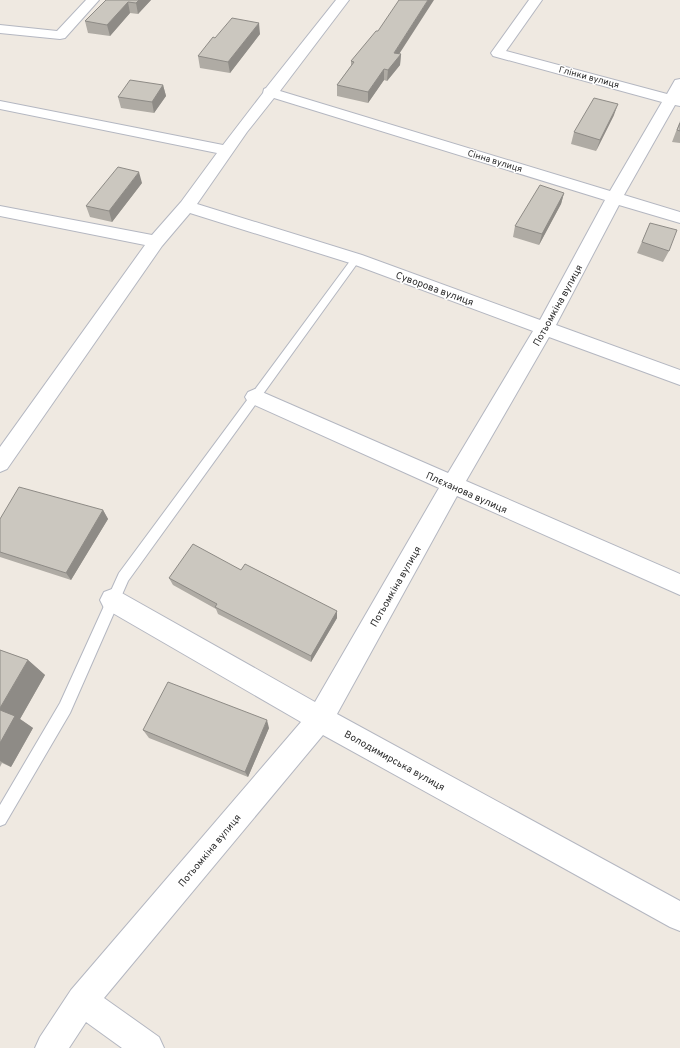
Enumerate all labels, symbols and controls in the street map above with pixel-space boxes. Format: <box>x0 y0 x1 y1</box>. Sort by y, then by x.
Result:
street label: Глінки вулиця <box>558 64 620 91</box>
street label: Сінна вулиця <box>466 148 524 175</box>
street label: Потьомкіна вулиця <box>531 263 586 349</box>
street label: Суворова вулиця <box>394 269 475 310</box>
street label: Плєханова вулиця <box>424 470 509 517</box>
street label: Потьомкіна вулиця <box>368 544 425 629</box>
street label: Володимирська вулиця <box>342 728 447 794</box>
street label: Потьомкіна вулиця <box>176 812 244 890</box>

